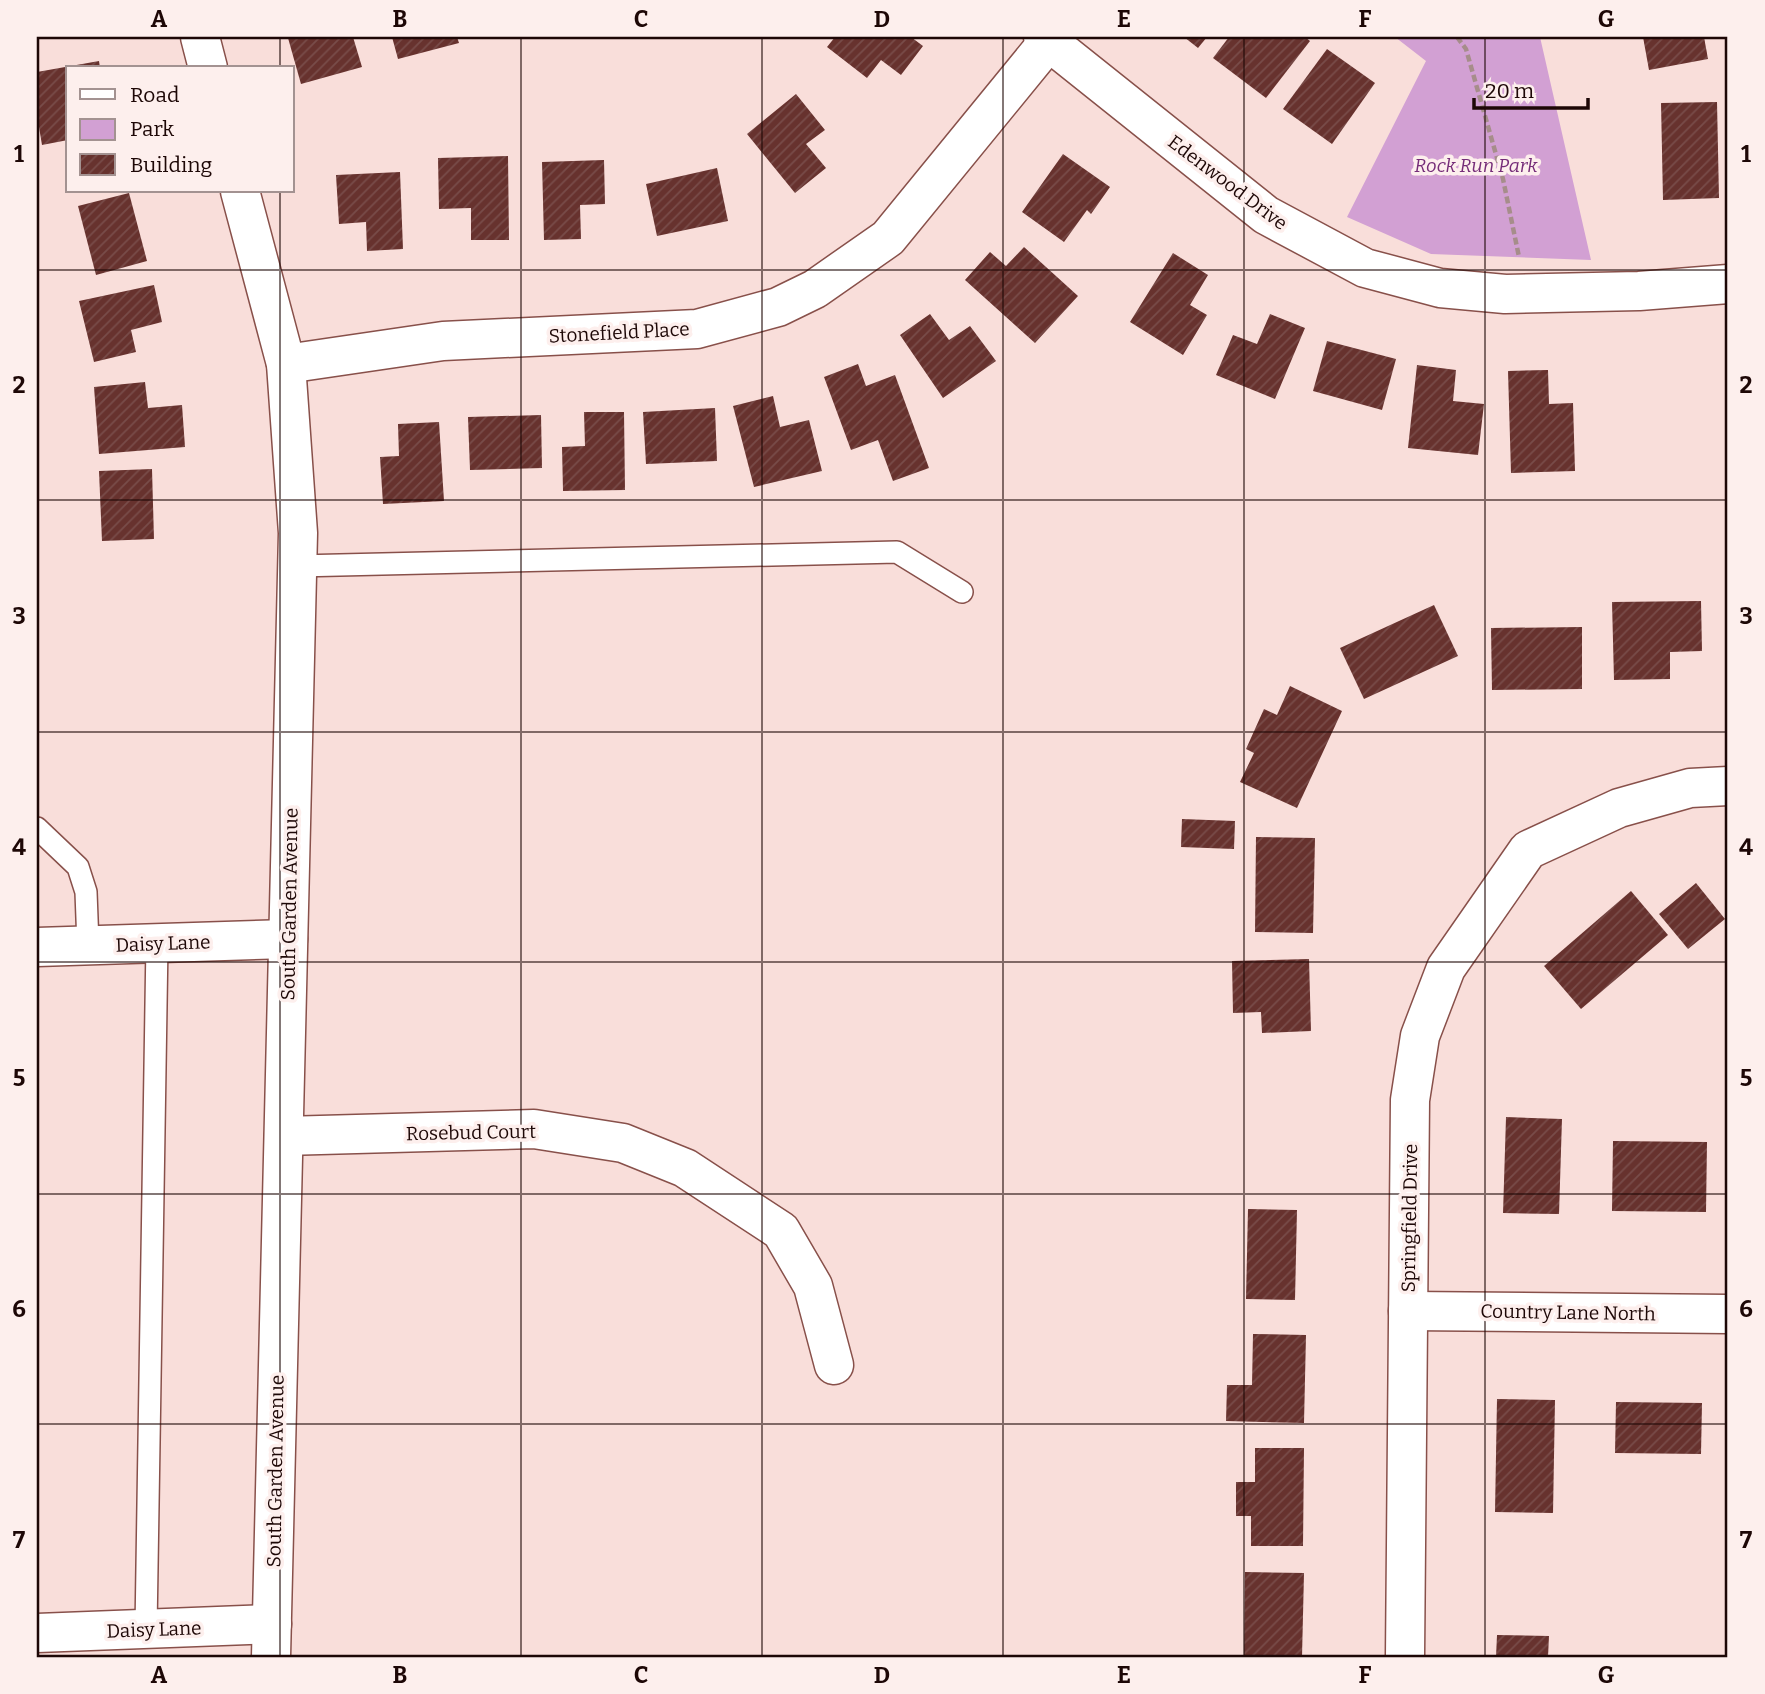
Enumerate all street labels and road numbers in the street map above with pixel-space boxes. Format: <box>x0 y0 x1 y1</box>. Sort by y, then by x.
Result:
street label: Edenwood Drive <box>1164 130 1292 235</box>
street label: Stonefield Place <box>548 317 690 348</box>
street label: South Garden Avenue <box>276 808 303 1000</box>
street label: Daisy Lane <box>115 930 211 957</box>
street label: Rosebud Court <box>406 1120 536 1145</box>
street label: Springfield Drive <box>1397 1144 1422 1292</box>
street label: Country Lane North <box>1480 1299 1656 1326</box>
street label: South Garden Avenue <box>262 1375 289 1567</box>
street label: Daisy Lane <box>106 1616 202 1643</box>

